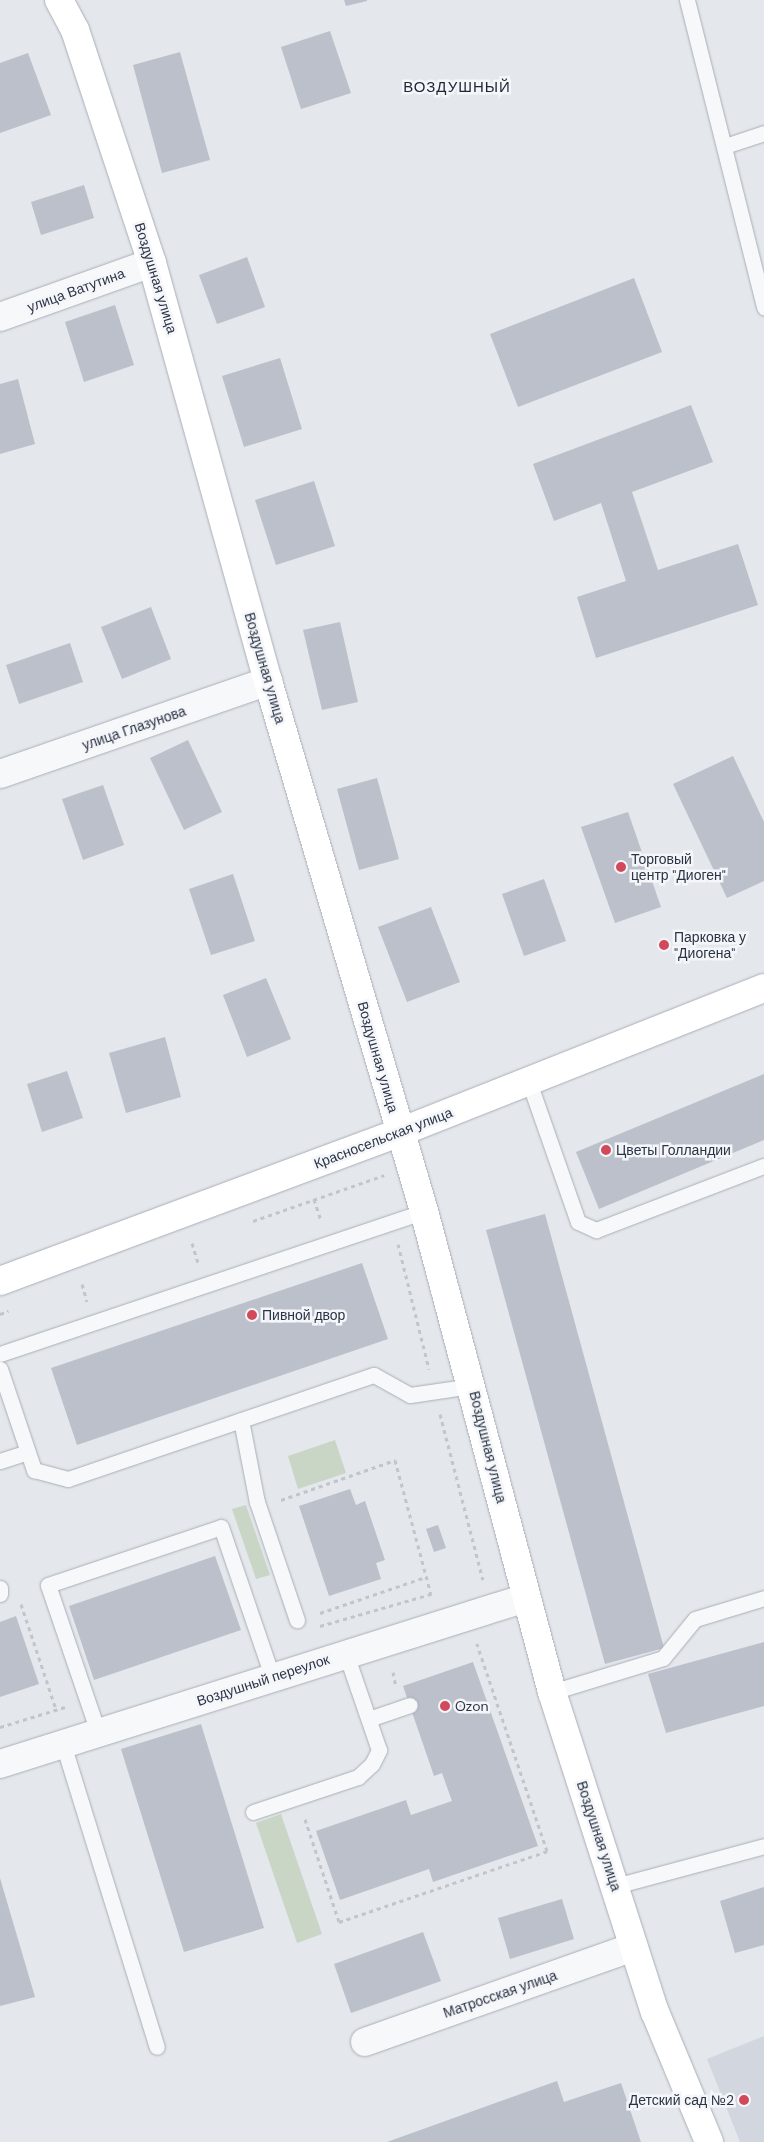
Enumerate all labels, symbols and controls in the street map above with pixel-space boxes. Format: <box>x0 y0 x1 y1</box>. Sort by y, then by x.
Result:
district label: ВОЗДУШНЫЙ <box>402 79 512 97</box>
street label: Воздушная улица <box>131 221 181 335</box>
street label: улица Ватутина <box>25 265 127 315</box>
street label: Воздушная улица <box>241 611 289 725</box>
street label: улица Глазунова <box>80 702 188 754</box>
place label: Торговый центр "Диоген" <box>631 851 726 884</box>
marker: Торговый центр "Диоген" <box>615 861 627 873</box>
place label: Парковка у "Диогена" <box>674 929 746 962</box>
marker: Парковка у "Диогена" <box>658 939 670 951</box>
street label: Воздушная улица <box>354 1000 402 1114</box>
street label: Красносельская улица <box>311 1104 455 1172</box>
place label: Цветы Голландии <box>616 1142 731 1158</box>
marker: Цветы Голландии <box>600 1144 612 1156</box>
place label: Пивной двор <box>262 1307 345 1323</box>
marker: Пивной двор <box>246 1309 258 1321</box>
street label: Воздушная улица <box>466 1389 510 1505</box>
street label: Воздушный переулок <box>195 1651 331 1709</box>
place label: Ozon <box>455 1698 489 1714</box>
marker: Ozon <box>439 1700 451 1712</box>
street label: Воздушная улица <box>573 1779 625 1893</box>
street label: Матросская улица <box>441 1967 559 2021</box>
place label: Детский сад №2 <box>629 2092 734 2108</box>
marker: Детский сад №2 <box>738 2094 750 2106</box>

